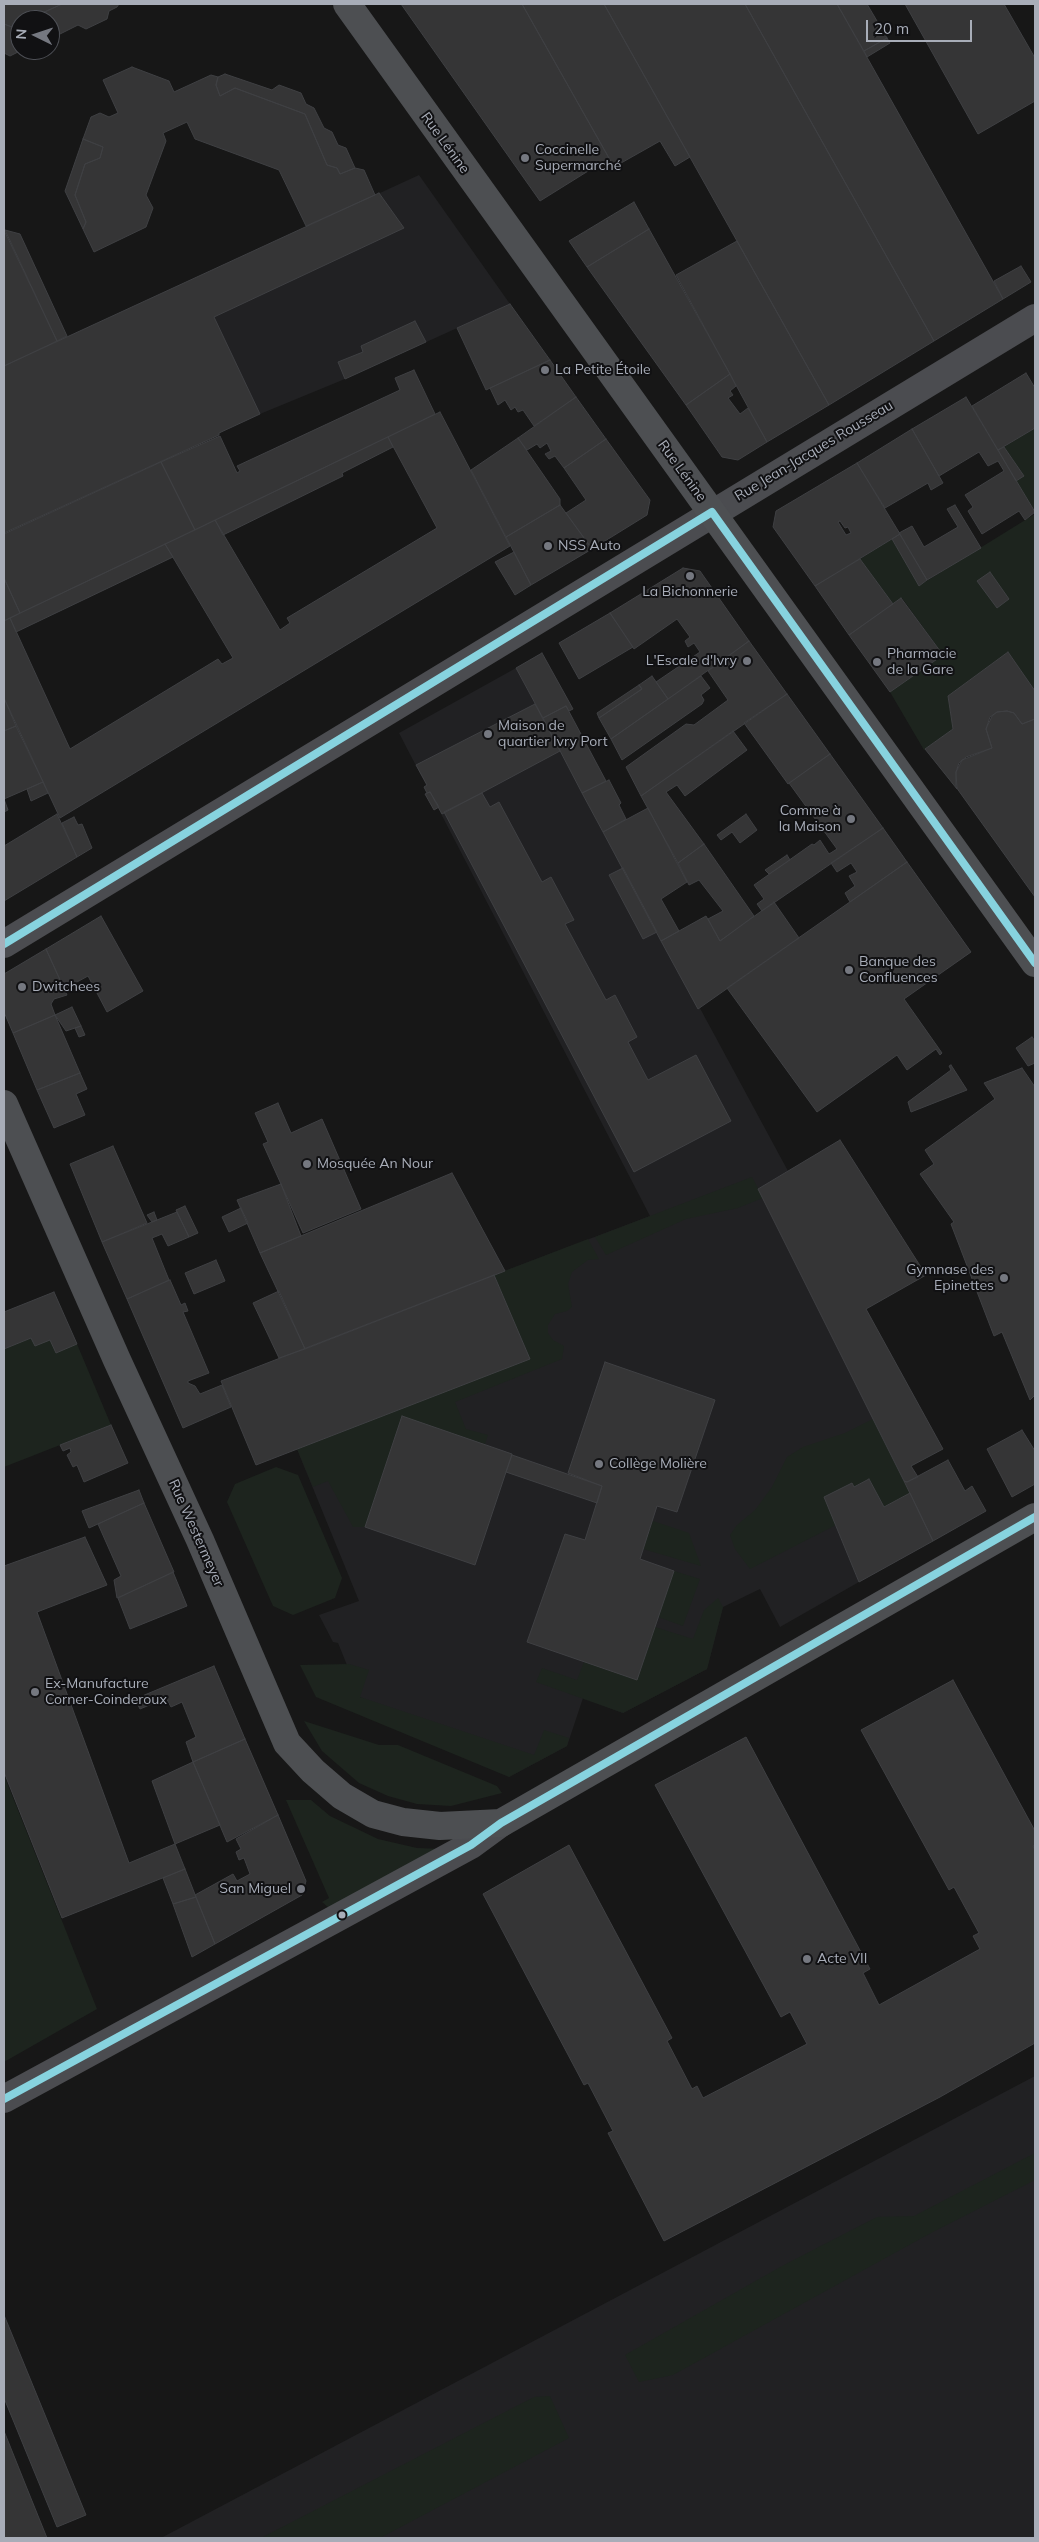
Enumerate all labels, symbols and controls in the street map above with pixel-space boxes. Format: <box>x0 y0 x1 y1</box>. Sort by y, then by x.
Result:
north arrow <box>10 10 60 60</box>
scale bar <box>869 10 975 42</box>
text: 20 m <box>874 19 909 38</box>
text: N <box>12 28 30 40</box>
street label: Rue Lénine <box>417 109 473 177</box>
place label: Coccinelle Supermarché <box>535 142 621 174</box>
marker: Coccinelle Supermarché <box>519 152 531 164</box>
place label: La Petite Étoile <box>555 362 651 378</box>
marker: La Petite Étoile <box>539 364 551 376</box>
street label: Rue Jean-Jacques Rousseau <box>732 397 896 505</box>
street label: Rue Lénine <box>654 437 710 505</box>
place label: NSS Auto <box>558 538 621 554</box>
marker: NSS Auto <box>542 540 554 552</box>
marker: La Bichonnerie <box>684 570 696 582</box>
place label: La Bichonnerie <box>642 584 738 600</box>
place label: Pharmacie de la Gare <box>887 646 956 679</box>
place label: L'Escale d'Ivry <box>646 653 737 669</box>
marker: L'Escale d'Ivry <box>741 655 753 667</box>
marker: Pharmacie de la Gare <box>871 656 883 668</box>
place label: Maison de quartier Ivry Port <box>498 718 608 750</box>
marker: Maison de quartier Ivry Port <box>482 728 494 740</box>
place label: Comme à la Maison <box>779 803 841 836</box>
marker: Comme à la Maison <box>845 813 857 825</box>
place label: Banque des Confluences <box>859 954 938 986</box>
marker: Banque des Confluences <box>843 964 855 976</box>
place label: Dwitchees <box>32 979 100 995</box>
marker: Dwitchees <box>16 981 28 993</box>
place label: Mosquée An Nour <box>317 1156 433 1172</box>
marker: Mosquée An Nour <box>301 1158 313 1170</box>
place label: Gymnase des Epinettes <box>906 1262 994 1294</box>
marker: Gymnase des Epinettes <box>998 1272 1010 1284</box>
place label: Collège Molière <box>609 1456 707 1472</box>
marker: Collège Molière <box>593 1458 605 1470</box>
street label: Rue Westermeyer <box>165 1477 227 1589</box>
place label: Ex-Manufacture Corner-Coinderoux <box>45 1676 167 1708</box>
marker: Ex-Manufacture Corner-Coinderoux <box>29 1686 41 1698</box>
place label: San Miguel <box>219 1881 291 1897</box>
marker: San Miguel <box>295 1883 307 1895</box>
unlabelled marker <box>337 1910 347 1920</box>
place label: Acte VII <box>817 1951 867 1967</box>
marker: Acte VII <box>801 1953 813 1965</box>

